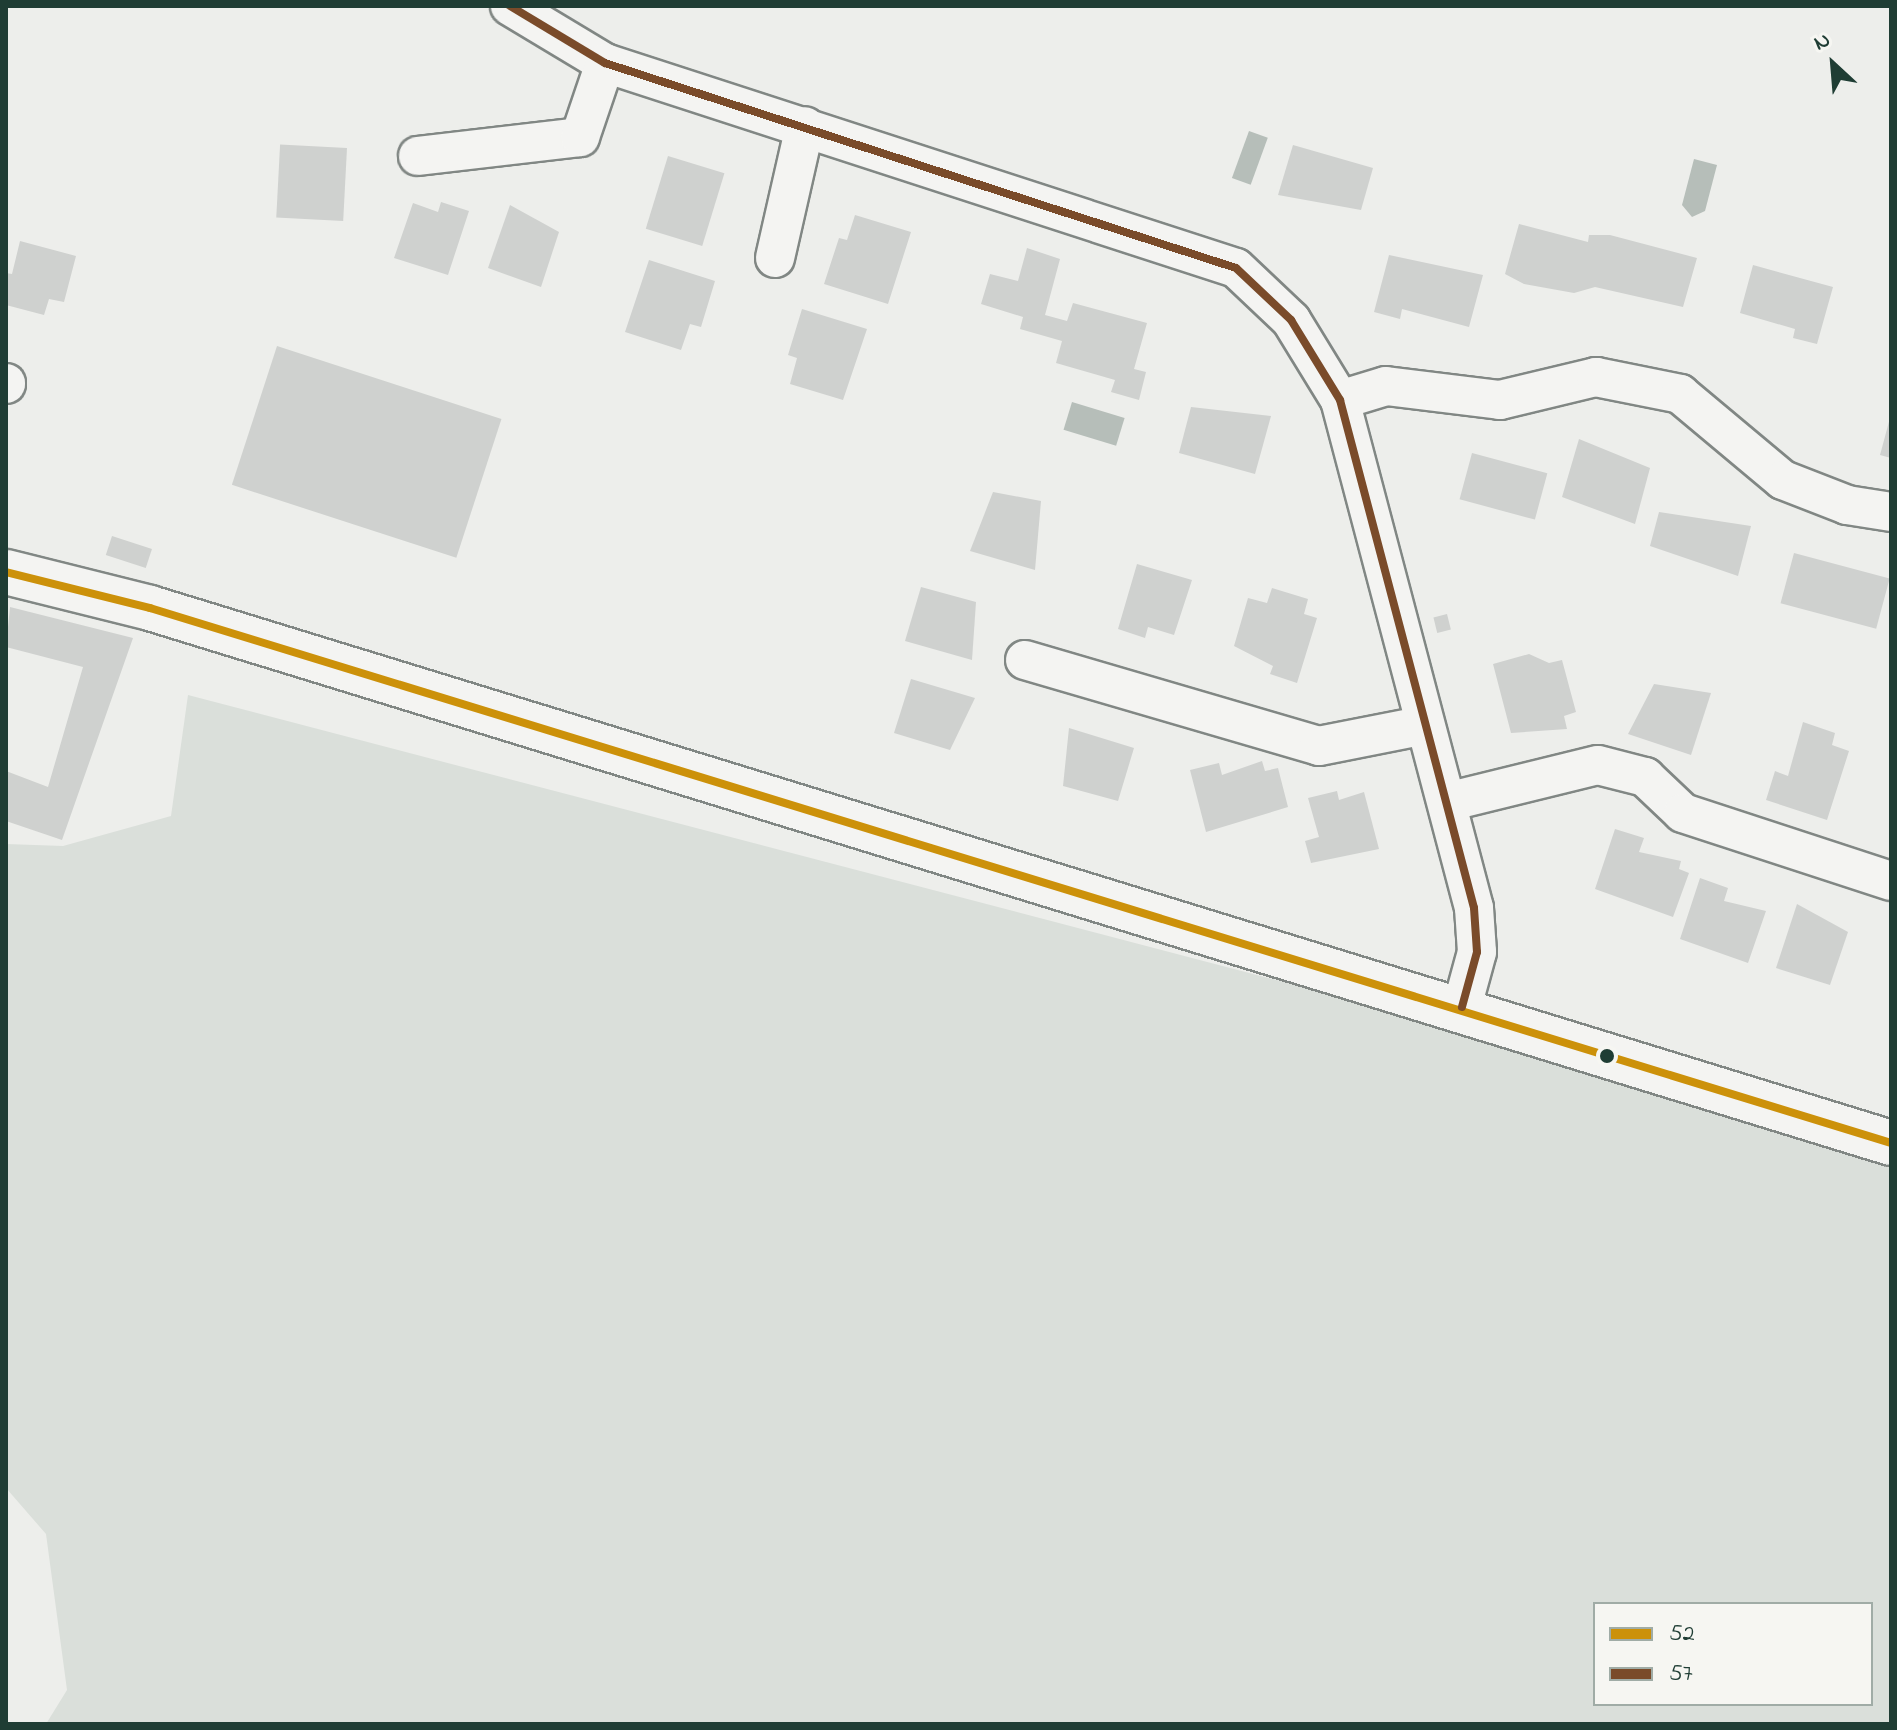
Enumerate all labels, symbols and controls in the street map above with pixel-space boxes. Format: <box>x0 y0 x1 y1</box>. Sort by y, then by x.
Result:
north arrow <box>1793 24 1873 104</box>
text: N <box>1809 25 1836 60</box>
unlabelled marker <box>1599 1048 1615 1064</box>
legend <box>1593 1602 1873 1706</box>
text: 52 <box>1669 1617 1695 1652</box>
text: 57 <box>1669 1657 1693 1692</box>

